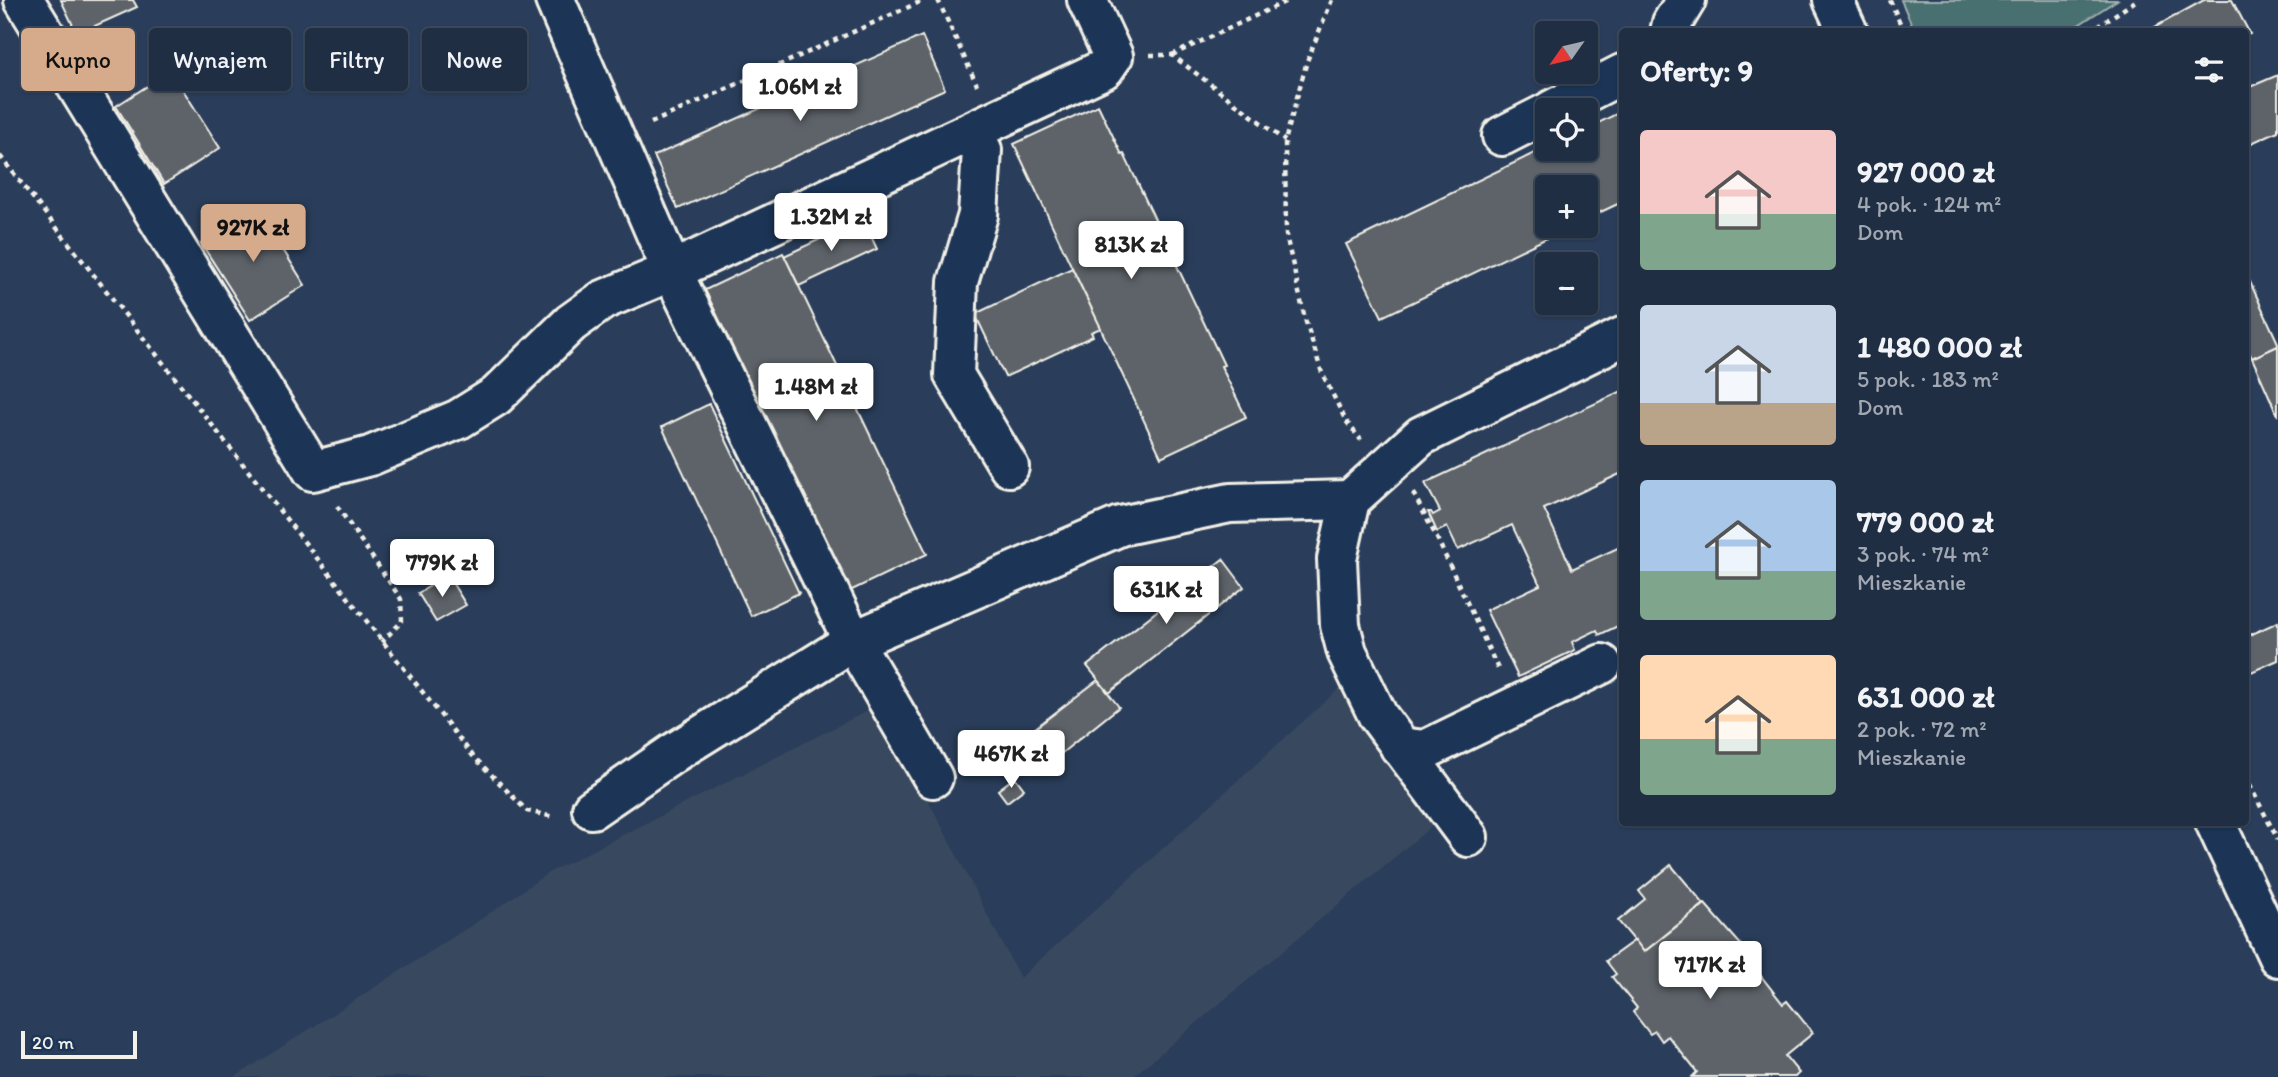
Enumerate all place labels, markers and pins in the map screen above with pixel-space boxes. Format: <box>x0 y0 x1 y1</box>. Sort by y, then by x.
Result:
pin: 1.06M zł <box>728 64 872 123</box>
pin: 1.32M zł <box>759 194 903 253</box>
pin: 927K zł <box>188 204 318 264</box>
pin: 813K zł <box>1066 222 1196 281</box>
pin: 1.48M zł <box>744 364 888 423</box>
pin: 779K zł <box>377 540 507 599</box>
pin: 631K zł <box>1101 566 1231 626</box>
pin: 467K zł <box>946 730 1076 790</box>
pin: 717K zł <box>1645 942 1775 1001</box>

